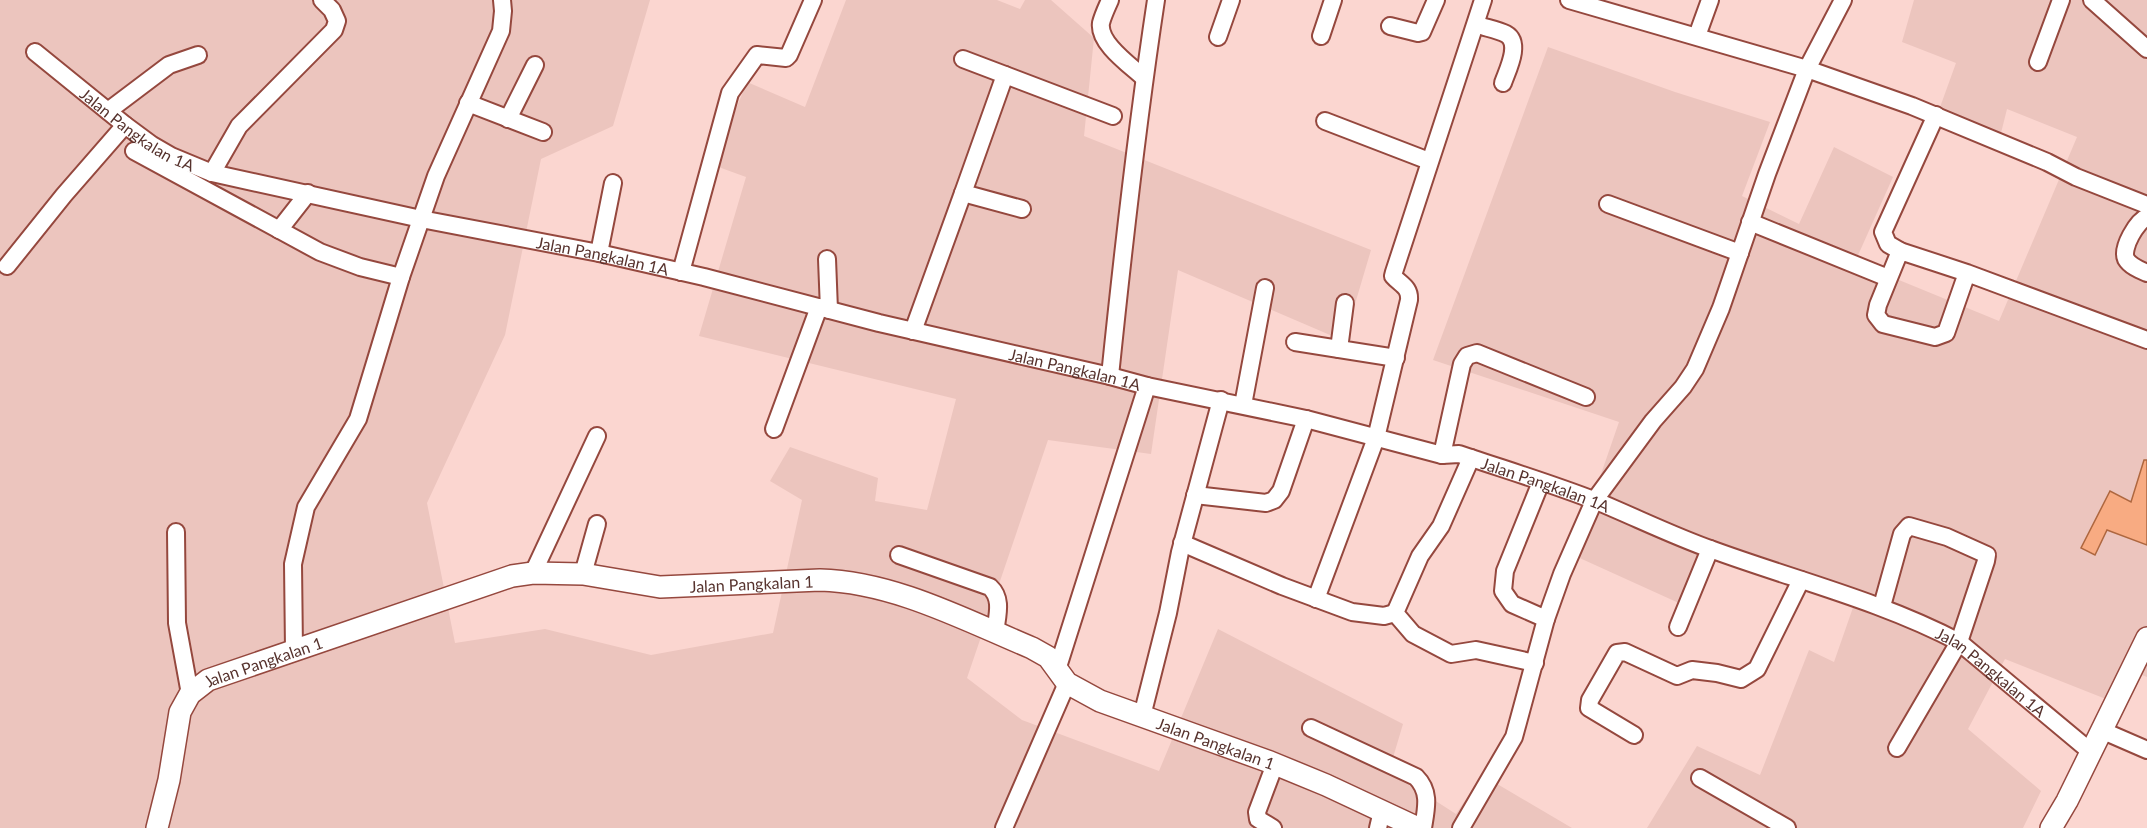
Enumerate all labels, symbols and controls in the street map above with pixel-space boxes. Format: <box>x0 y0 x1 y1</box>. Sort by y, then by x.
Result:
street label: Jalan Pangkalan 1A <box>77 83 198 174</box>
street label: Jalan Pangkalan 1A <box>535 232 671 278</box>
street label: Jalan Pangkalan 1A <box>1007 344 1143 393</box>
street label: Jalan Pangkalan 1A <box>1479 453 1613 515</box>
street label: Jalan Pangkalan 1 <box>689 571 814 595</box>
street label: Jalan Pangkalan 1A <box>1933 623 2050 720</box>
street label: Jalan Pangkalan 1 <box>199 632 325 690</box>
street label: Jalan Pangkalan 1 <box>1155 713 1278 773</box>

